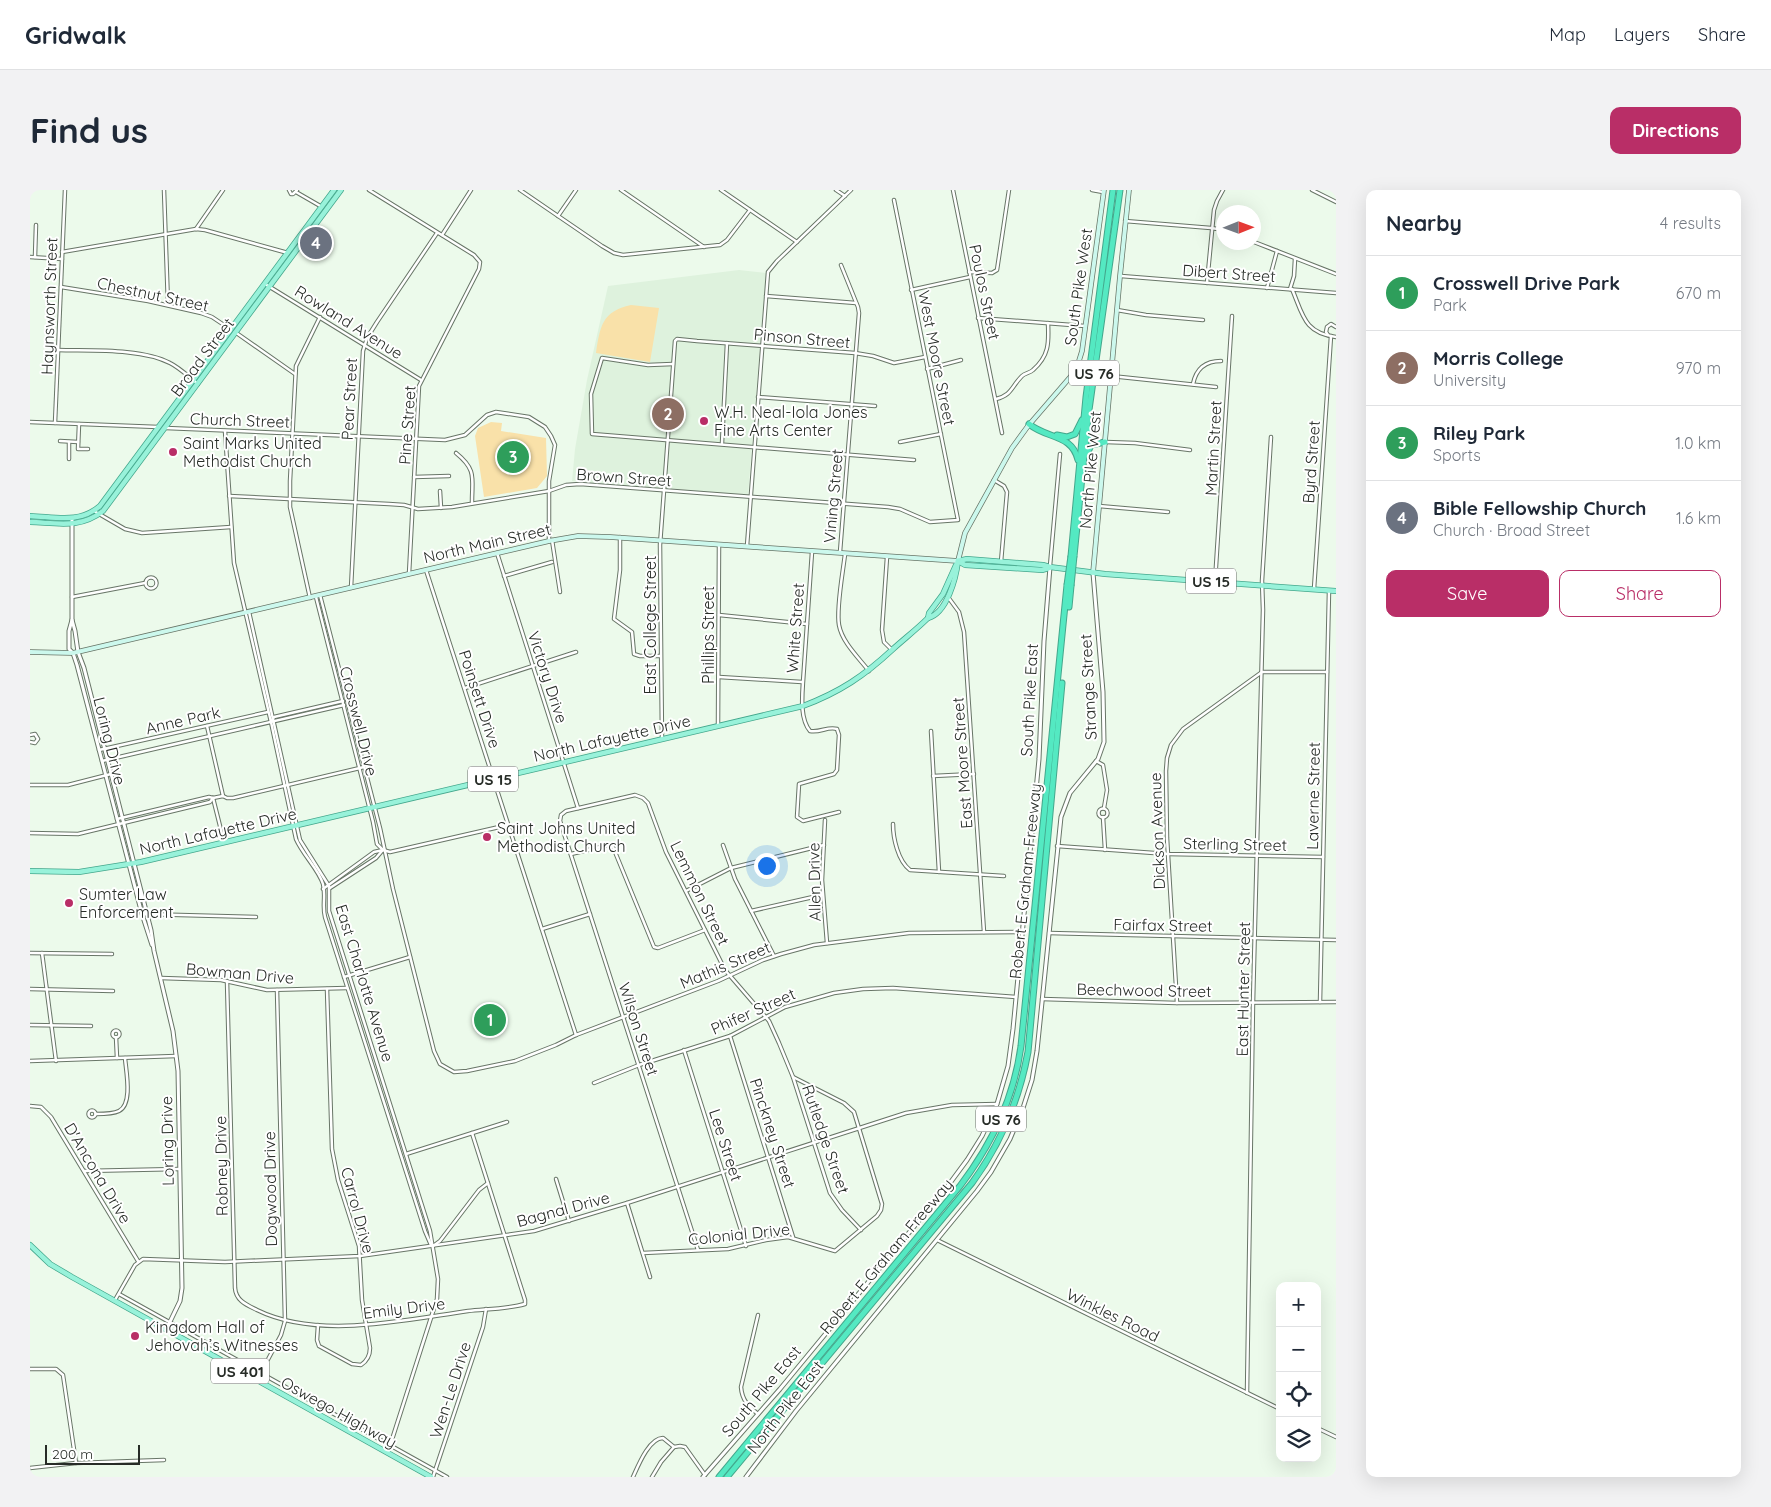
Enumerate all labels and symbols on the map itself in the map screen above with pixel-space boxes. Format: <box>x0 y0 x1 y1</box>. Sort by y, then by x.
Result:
north arrow <box>1216 205 1261 250</box>
pin: 4 <box>300 224 332 262</box>
street label: South Pike West <box>1060 227 1096 347</box>
street label: Haynsworth Street <box>37 237 61 375</box>
street label: Poulos Street <box>965 243 1005 341</box>
street label: Dibert Street <box>1182 260 1276 286</box>
street label: Chestnut Street <box>95 272 211 316</box>
street label: Rowland Avenue <box>291 281 407 363</box>
street label: West Moore Street <box>914 289 960 427</box>
street label: Broad Street <box>166 314 238 400</box>
street label: Pinson Street <box>753 324 851 352</box>
street label: Pear Street <box>337 357 361 441</box>
road number: US 76 <box>1069 360 1119 386</box>
street label: Pine Street <box>394 385 420 465</box>
pin: 2 <box>652 395 684 433</box>
street label: Martin Street <box>1201 400 1225 496</box>
place label: W.H. Neal-Iola Jones Fine Arts Center <box>714 402 868 440</box>
street label: Church Street <box>190 408 290 432</box>
street label: North Pike West <box>1075 410 1105 530</box>
marker: W.H. Neal-Iola Jones Fine Arts Center <box>698 415 710 427</box>
street label: Byrd Street <box>1298 420 1324 504</box>
place label: Saint Marks United Methodist Church <box>183 433 322 471</box>
pin: 3 <box>497 438 529 476</box>
marker: Saint Marks United Methodist Church <box>167 446 179 458</box>
street label: Vining Street <box>819 448 847 544</box>
street label: Brown Street <box>576 464 672 490</box>
street label: North Main Street <box>421 519 553 567</box>
street label: East College Street <box>640 555 660 695</box>
road number: US 15 <box>1186 568 1236 594</box>
street label: White Street <box>782 582 808 674</box>
street label: Phillips Street <box>698 586 718 684</box>
street label: Victory Drive <box>524 628 572 726</box>
street label: Strange Street <box>1075 633 1101 741</box>
street label: South Pike East <box>1016 643 1042 757</box>
street label: Poinsett Drive <box>455 647 505 751</box>
street label: Crosswell Drive <box>336 664 382 778</box>
street label: Loring Drive <box>89 695 131 787</box>
street label: East Moore Street <box>947 697 977 829</box>
street label: Anne Park <box>144 702 222 738</box>
street label: North Lafayette Drive <box>531 710 693 766</box>
street label: Laverne Street <box>1302 742 1324 850</box>
road number: US 15 <box>468 766 518 792</box>
street label: Dickson Avenue <box>1145 772 1169 890</box>
street label: Robert E Graham Freeway <box>1005 782 1045 980</box>
street label: North Lafayette Drive <box>137 803 299 859</box>
place label: Saint Johns United Methodist Church <box>497 818 635 856</box>
marker: Saint Johns United Methodist Church <box>481 831 493 843</box>
street label: Sterling Street <box>1183 833 1287 855</box>
street label: Lemmon Street <box>666 837 734 949</box>
street label: Allen Drive <box>803 842 825 922</box>
your location <box>754 853 780 879</box>
place label: Sumter Law Enforcement <box>79 884 174 922</box>
marker: Sumter Law Enforcement <box>63 897 75 909</box>
street label: East Charlotte Avenue <box>332 902 398 1064</box>
street label: Fairfax Street <box>1113 914 1213 936</box>
street label: East Hunter Street <box>1232 922 1254 1056</box>
street label: Mathis Street <box>677 937 773 993</box>
street label: Bowman Drive <box>185 958 295 988</box>
street label: Beechwood Street <box>1076 979 1212 1001</box>
street label: Wilson Street <box>614 980 664 1078</box>
street label: Phifer Street <box>708 983 798 1039</box>
pin: 1 <box>474 1001 506 1039</box>
street label: Pinckney Street <box>746 1075 800 1191</box>
street label: Rutledge Street <box>798 1082 854 1196</box>
street label: Loring Drive <box>156 1096 178 1186</box>
street label: Lee Street <box>705 1106 747 1184</box>
road number: US 76 <box>976 1106 1026 1132</box>
street label: Robney Drive <box>210 1116 232 1216</box>
street label: D'Ancona Drive <box>60 1119 136 1227</box>
street label: Dogwood Drive <box>259 1131 281 1247</box>
street label: Carrol Drive <box>337 1165 379 1255</box>
street label: Robert E Graham Freeway <box>815 1174 957 1338</box>
street label: Bagnal Drive <box>514 1187 612 1231</box>
street label: Colonial Drive <box>687 1219 791 1249</box>
street label: Winkles Road <box>1063 1284 1163 1346</box>
street label: Emily Drive <box>362 1293 446 1323</box>
place label: Kingdom Hall of Jehovah’s Witnesses <box>145 1317 298 1355</box>
marker: Kingdom Hall of Jehovah’s Witnesses <box>129 1330 141 1342</box>
street label: Wen-Le Drive <box>425 1339 475 1441</box>
street label: South Pike East <box>717 1341 805 1441</box>
street label: North Pike East <box>742 1356 828 1458</box>
road number: US 401 <box>211 1358 269 1384</box>
street label: Oswego Highway <box>278 1372 400 1452</box>
scale bar <box>45 1442 140 1465</box>

